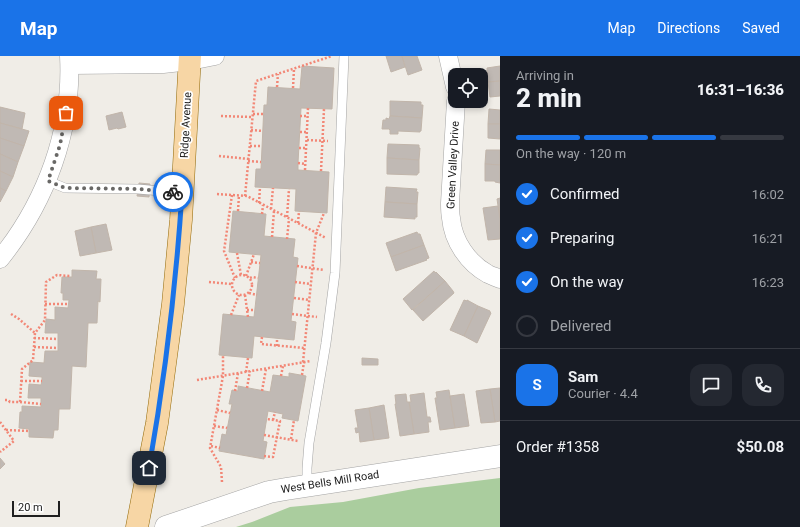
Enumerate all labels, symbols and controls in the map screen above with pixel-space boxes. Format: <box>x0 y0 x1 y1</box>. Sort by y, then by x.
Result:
text: Map <box>20 17 58 40</box>
text: Map <box>608 20 635 36</box>
text: Directions <box>657 20 720 36</box>
text: Saved <box>742 20 780 36</box>
map controls <box>448 68 488 108</box>
button: locate <box>448 68 488 108</box>
text: Arriving in <box>516 68 574 83</box>
text: 16:31–16:36 <box>697 81 784 99</box>
text: 2 min <box>516 83 582 113</box>
street label: Ridge Avenue <box>178 91 194 158</box>
pin <box>49 96 83 130</box>
icon: bag <box>55 102 77 124</box>
street label: Green Valley Drive <box>444 121 462 209</box>
text: On the way · 120 m <box>516 146 626 161</box>
courier <box>153 172 193 212</box>
icon: bike <box>162 181 184 203</box>
icon: check <box>516 183 538 205</box>
text: Confirmed <box>550 185 620 203</box>
text: 16:02 <box>752 187 784 202</box>
icon: check <box>516 227 538 249</box>
text: Preparing <box>550 229 614 247</box>
text: 16:21 <box>752 231 784 246</box>
icon: check <box>516 271 538 293</box>
text: On the way <box>550 273 624 291</box>
text: 16:23 <box>752 275 784 290</box>
text: Delivered <box>550 317 612 335</box>
button: chat <box>690 364 732 406</box>
button: phone <box>742 364 784 406</box>
text: Sam <box>568 368 598 386</box>
text: S <box>532 376 542 394</box>
text: Courier · 4.4 <box>568 386 638 401</box>
text: Order #1358 <box>516 438 599 456</box>
text: $50.08 <box>737 438 784 456</box>
pin <box>132 451 166 485</box>
icon: home <box>138 457 160 479</box>
street label: West Bells Mill Road <box>280 468 380 496</box>
scale bar <box>12 499 60 518</box>
text: 20 m <box>18 501 43 514</box>

